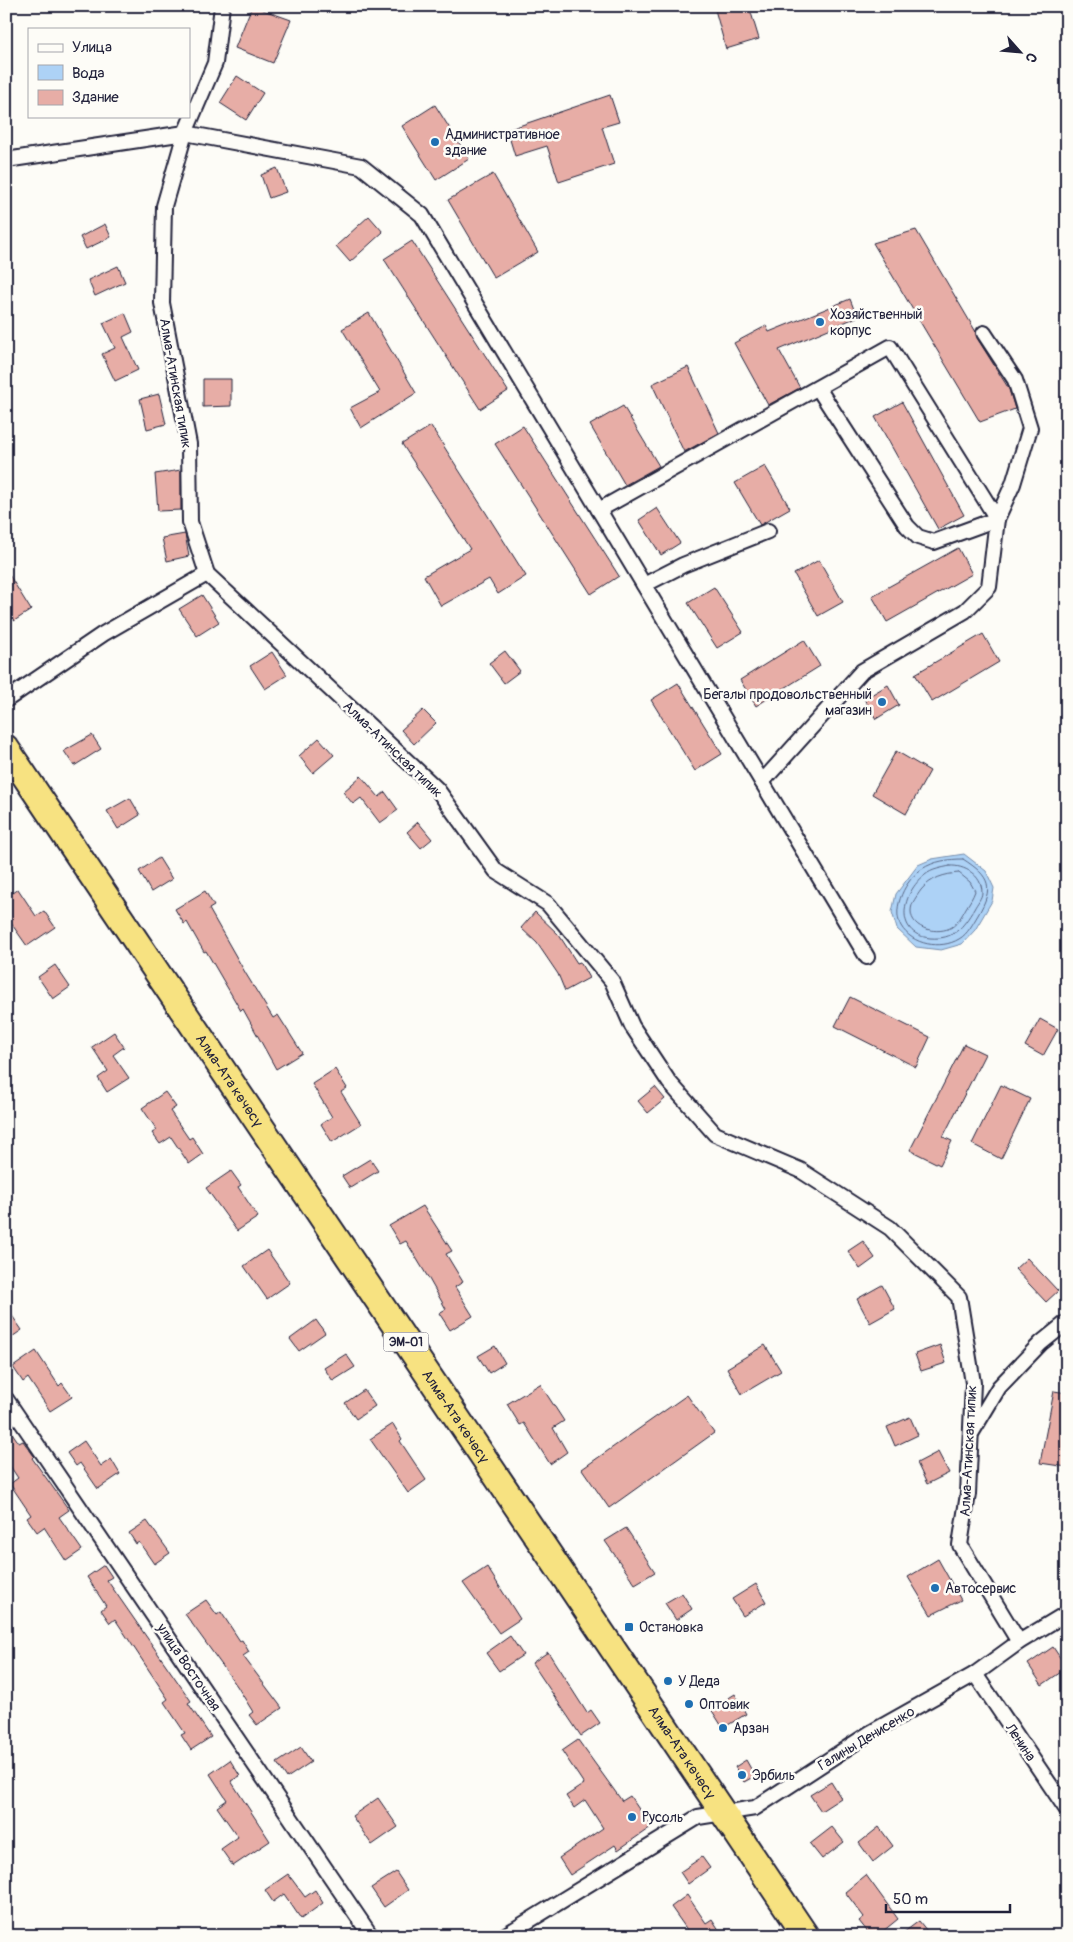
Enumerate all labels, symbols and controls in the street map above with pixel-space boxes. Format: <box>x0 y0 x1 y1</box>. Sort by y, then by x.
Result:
legend <box>28 28 190 118</box>
north arrow <box>996 28 1046 78</box>
text: Улица <box>72 38 112 57</box>
text: С <box>1021 50 1041 66</box>
text: Вода <box>72 64 105 83</box>
text: Здание <box>72 88 119 107</box>
place label: Административное здание <box>445 126 560 159</box>
marker: Административное здание <box>429 136 441 148</box>
place label: Хозяйственный корпус <box>830 306 922 339</box>
marker: Хозяйственный корпус <box>814 316 826 328</box>
street label: Алма-Атинская типик <box>156 317 195 449</box>
place label: Бегалы продовольственный магазин <box>703 686 872 719</box>
marker: Бегалы продовольственный магазин <box>876 696 888 708</box>
street label: Алма-Атинская типик <box>339 697 446 801</box>
street label: Алма-Ата көчөсү <box>192 1031 267 1131</box>
road number: ЭМ-01 <box>384 1332 428 1351</box>
street label: Алма-Ата көчөсү <box>418 1367 493 1467</box>
street label: Алма-Атинская типик <box>957 1385 980 1517</box>
place label: Автосервис <box>945 1580 1016 1597</box>
marker: Автосервис <box>929 1582 941 1594</box>
street label: улица Восточная <box>152 1619 224 1714</box>
place label: Остановка <box>639 1619 703 1636</box>
marker: Остановка <box>623 1621 635 1633</box>
place label: У Деда <box>678 1673 720 1690</box>
marker: У Деда <box>662 1675 674 1687</box>
place label: Оптовик <box>699 1696 750 1713</box>
marker: Оптовик <box>683 1698 695 1710</box>
street label: Алма-Ата көчөсү <box>644 1703 720 1803</box>
street label: Галины Денисенко <box>815 1703 918 1774</box>
street label: Ленина <box>1001 1719 1039 1764</box>
place label: Арзан <box>733 1720 769 1737</box>
marker: Арзан <box>717 1722 729 1734</box>
place label: Эрбиль <box>752 1767 795 1784</box>
marker: Эрбиль <box>736 1769 748 1781</box>
place label: Русоль <box>642 1809 683 1826</box>
marker: Русоль <box>626 1811 638 1823</box>
scale bar <box>886 1882 1009 1914</box>
text: 50 m <box>893 1890 928 1909</box>

